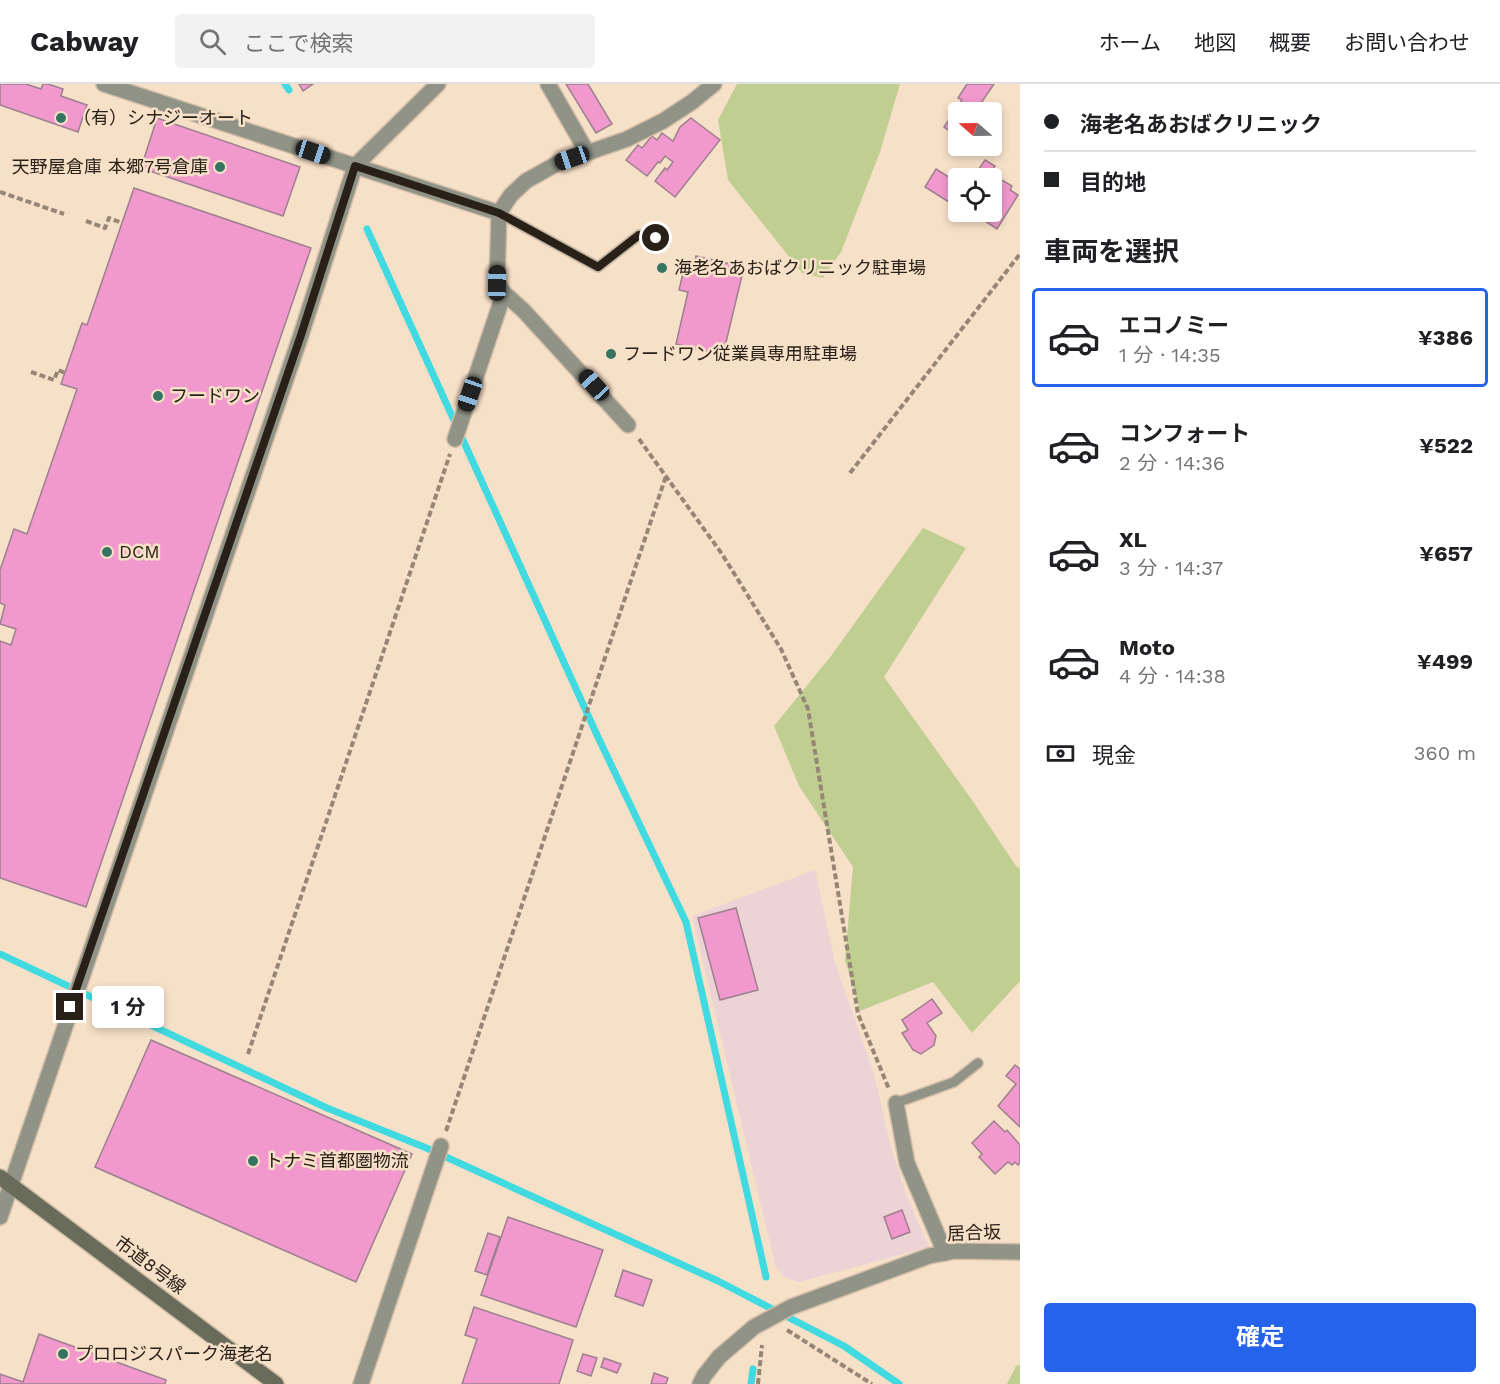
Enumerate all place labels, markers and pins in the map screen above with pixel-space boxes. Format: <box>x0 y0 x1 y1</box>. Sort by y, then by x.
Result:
place label: （有）シナジーオート <box>73 107 253 128</box>
marker: （有）シナジーオート <box>54 111 68 125</box>
place label: 天野屋倉庫 本郷7号倉庫 <box>12 156 208 177</box>
marker: 天野屋倉庫 本郷7号倉庫 <box>213 160 227 174</box>
place label: 海老名あおばクリニック駐車場 <box>674 257 926 278</box>
marker: 海老名あおばクリニック駐車場 <box>655 261 669 275</box>
place label: フードワン従業員専用駐車場 <box>623 343 857 364</box>
marker: フードワン従業員専用駐車場 <box>604 347 618 361</box>
place label: フードワン <box>170 385 260 406</box>
marker: フードワン <box>151 389 165 403</box>
place label: DCM <box>119 541 160 562</box>
marker: DCM <box>100 545 114 559</box>
place label: トナミ首都圏物流 <box>265 1150 409 1171</box>
marker: トナミ首都圏物流 <box>246 1154 260 1168</box>
place label: プロロジスパーク海老名 <box>75 1343 273 1364</box>
marker: プロロジスパーク海老名 <box>56 1347 70 1361</box>

